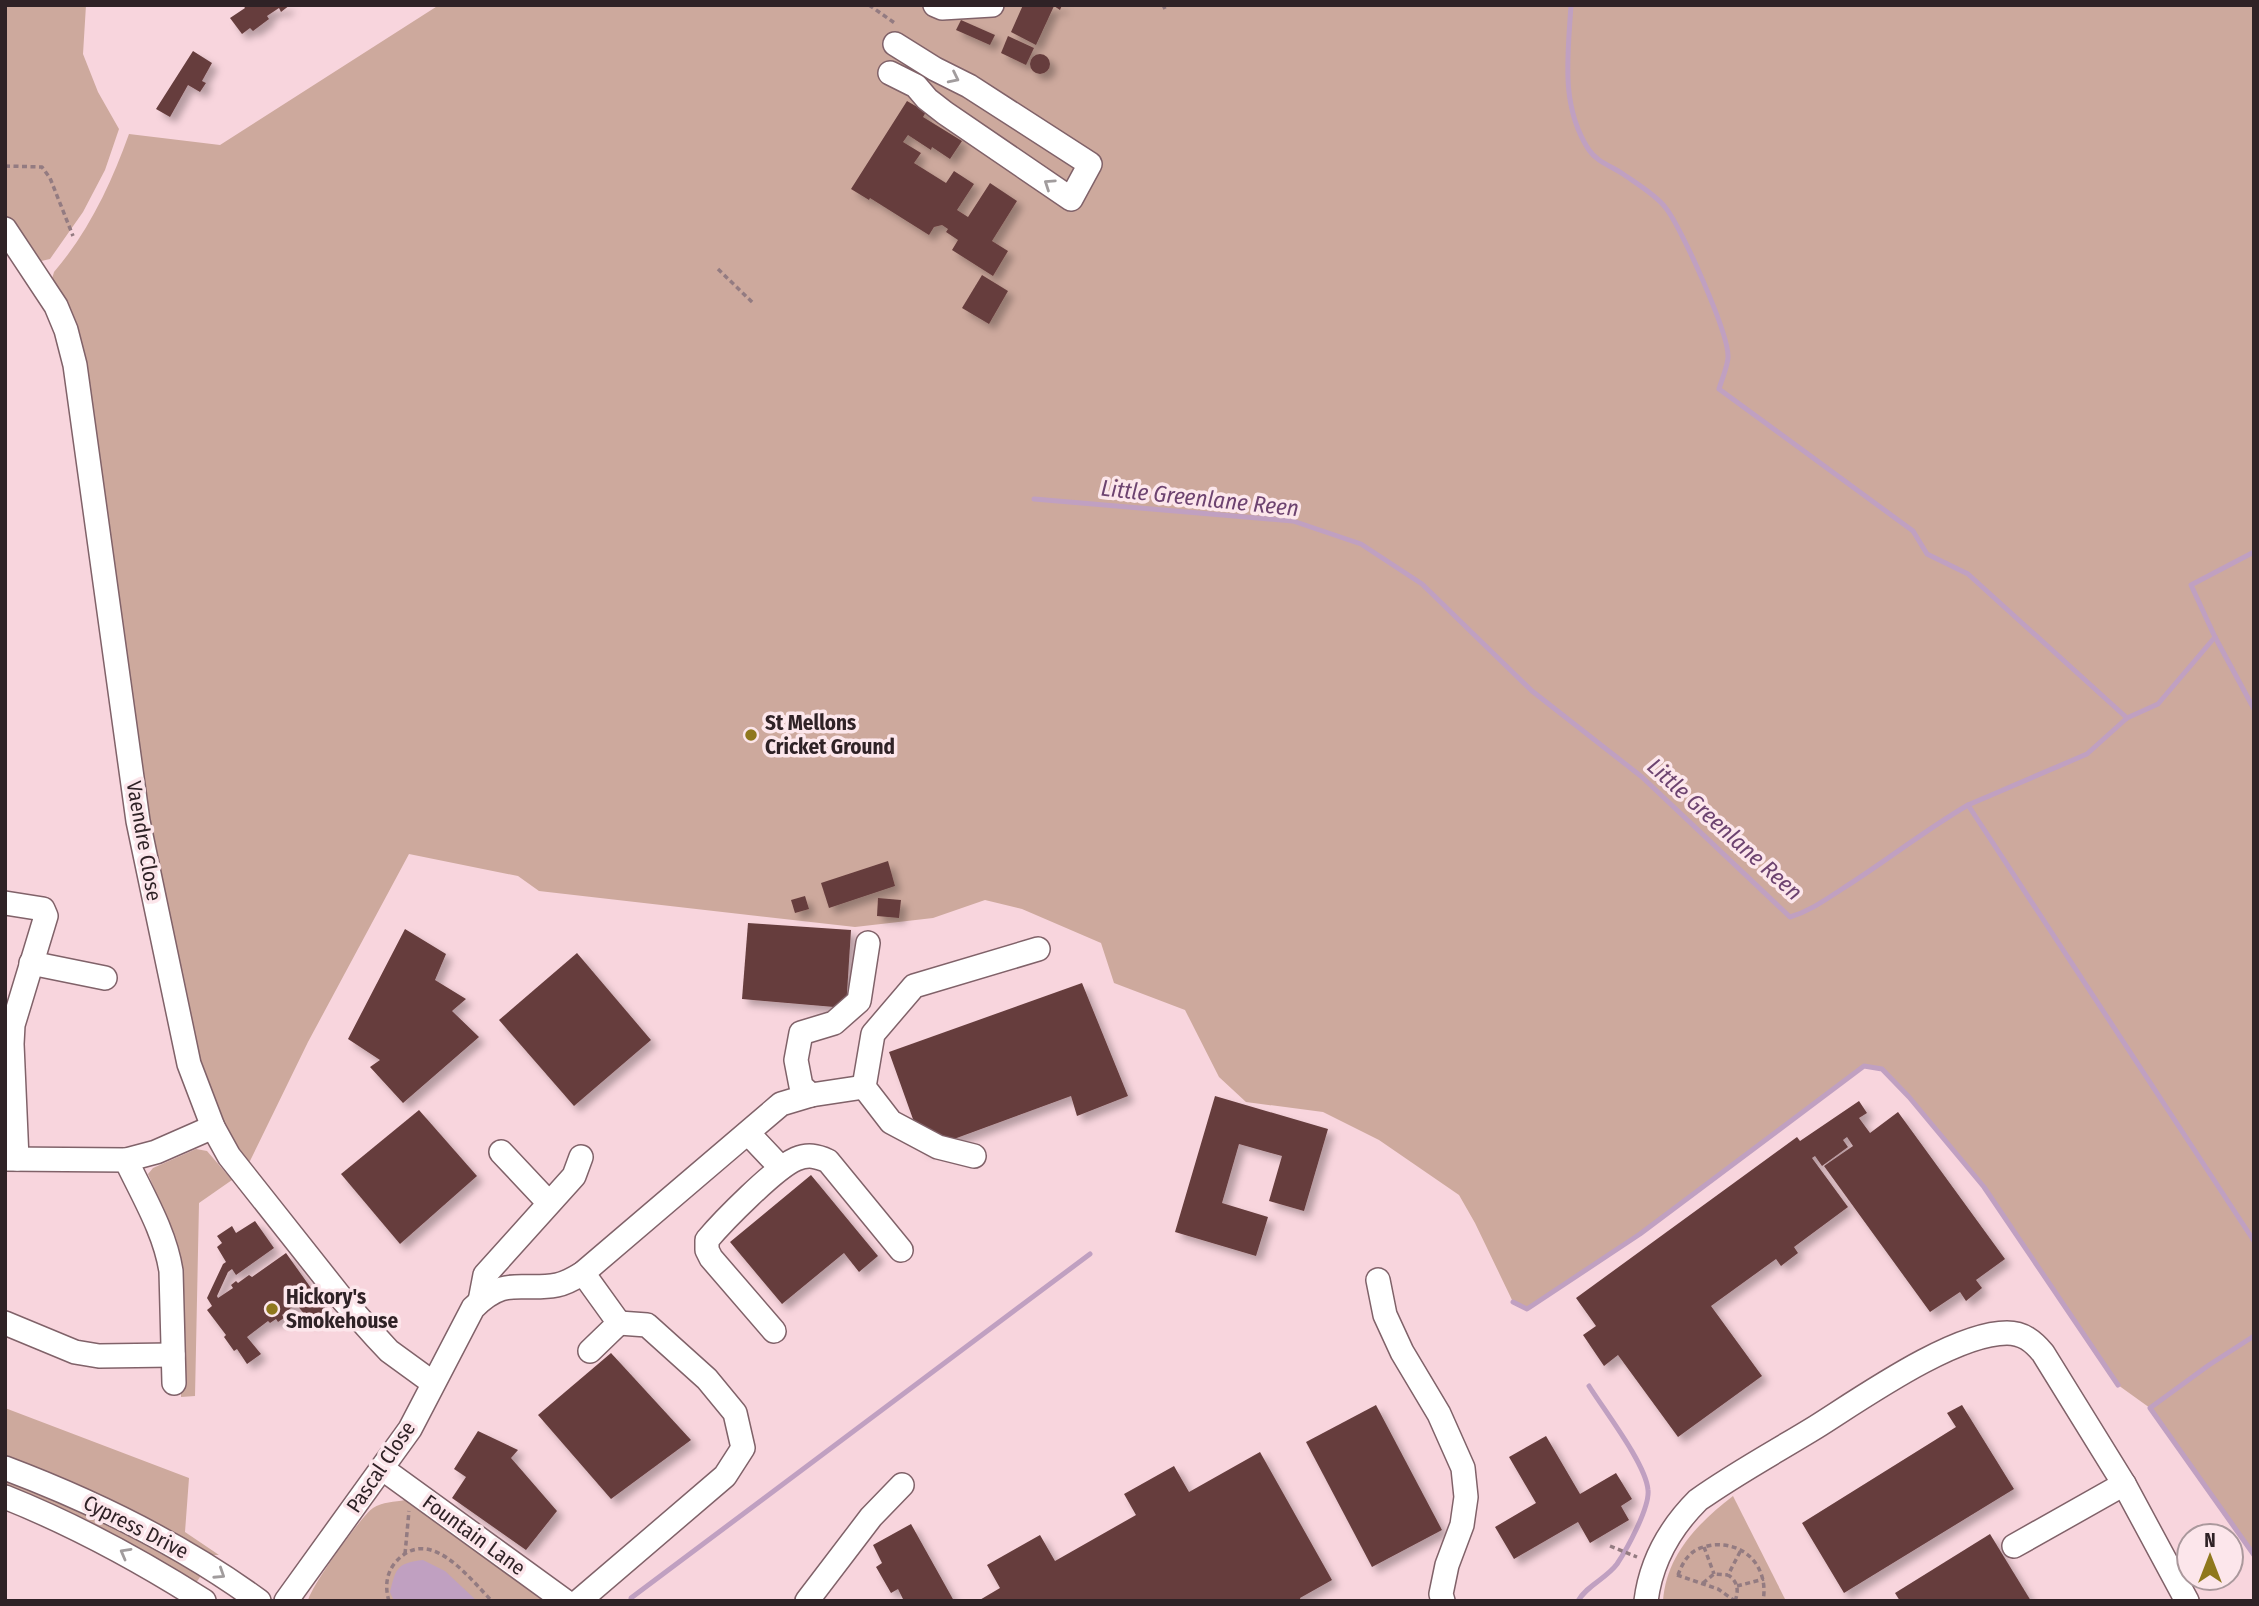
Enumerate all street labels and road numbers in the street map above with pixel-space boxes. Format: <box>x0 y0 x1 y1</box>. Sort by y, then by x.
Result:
street label: Vaendre Close <box>121 779 167 903</box>
street label: Pascal Close <box>341 1416 421 1518</box>
street label: Cypress Drive <box>79 1489 193 1565</box>
street label: Fountain Lane <box>418 1489 530 1581</box>

